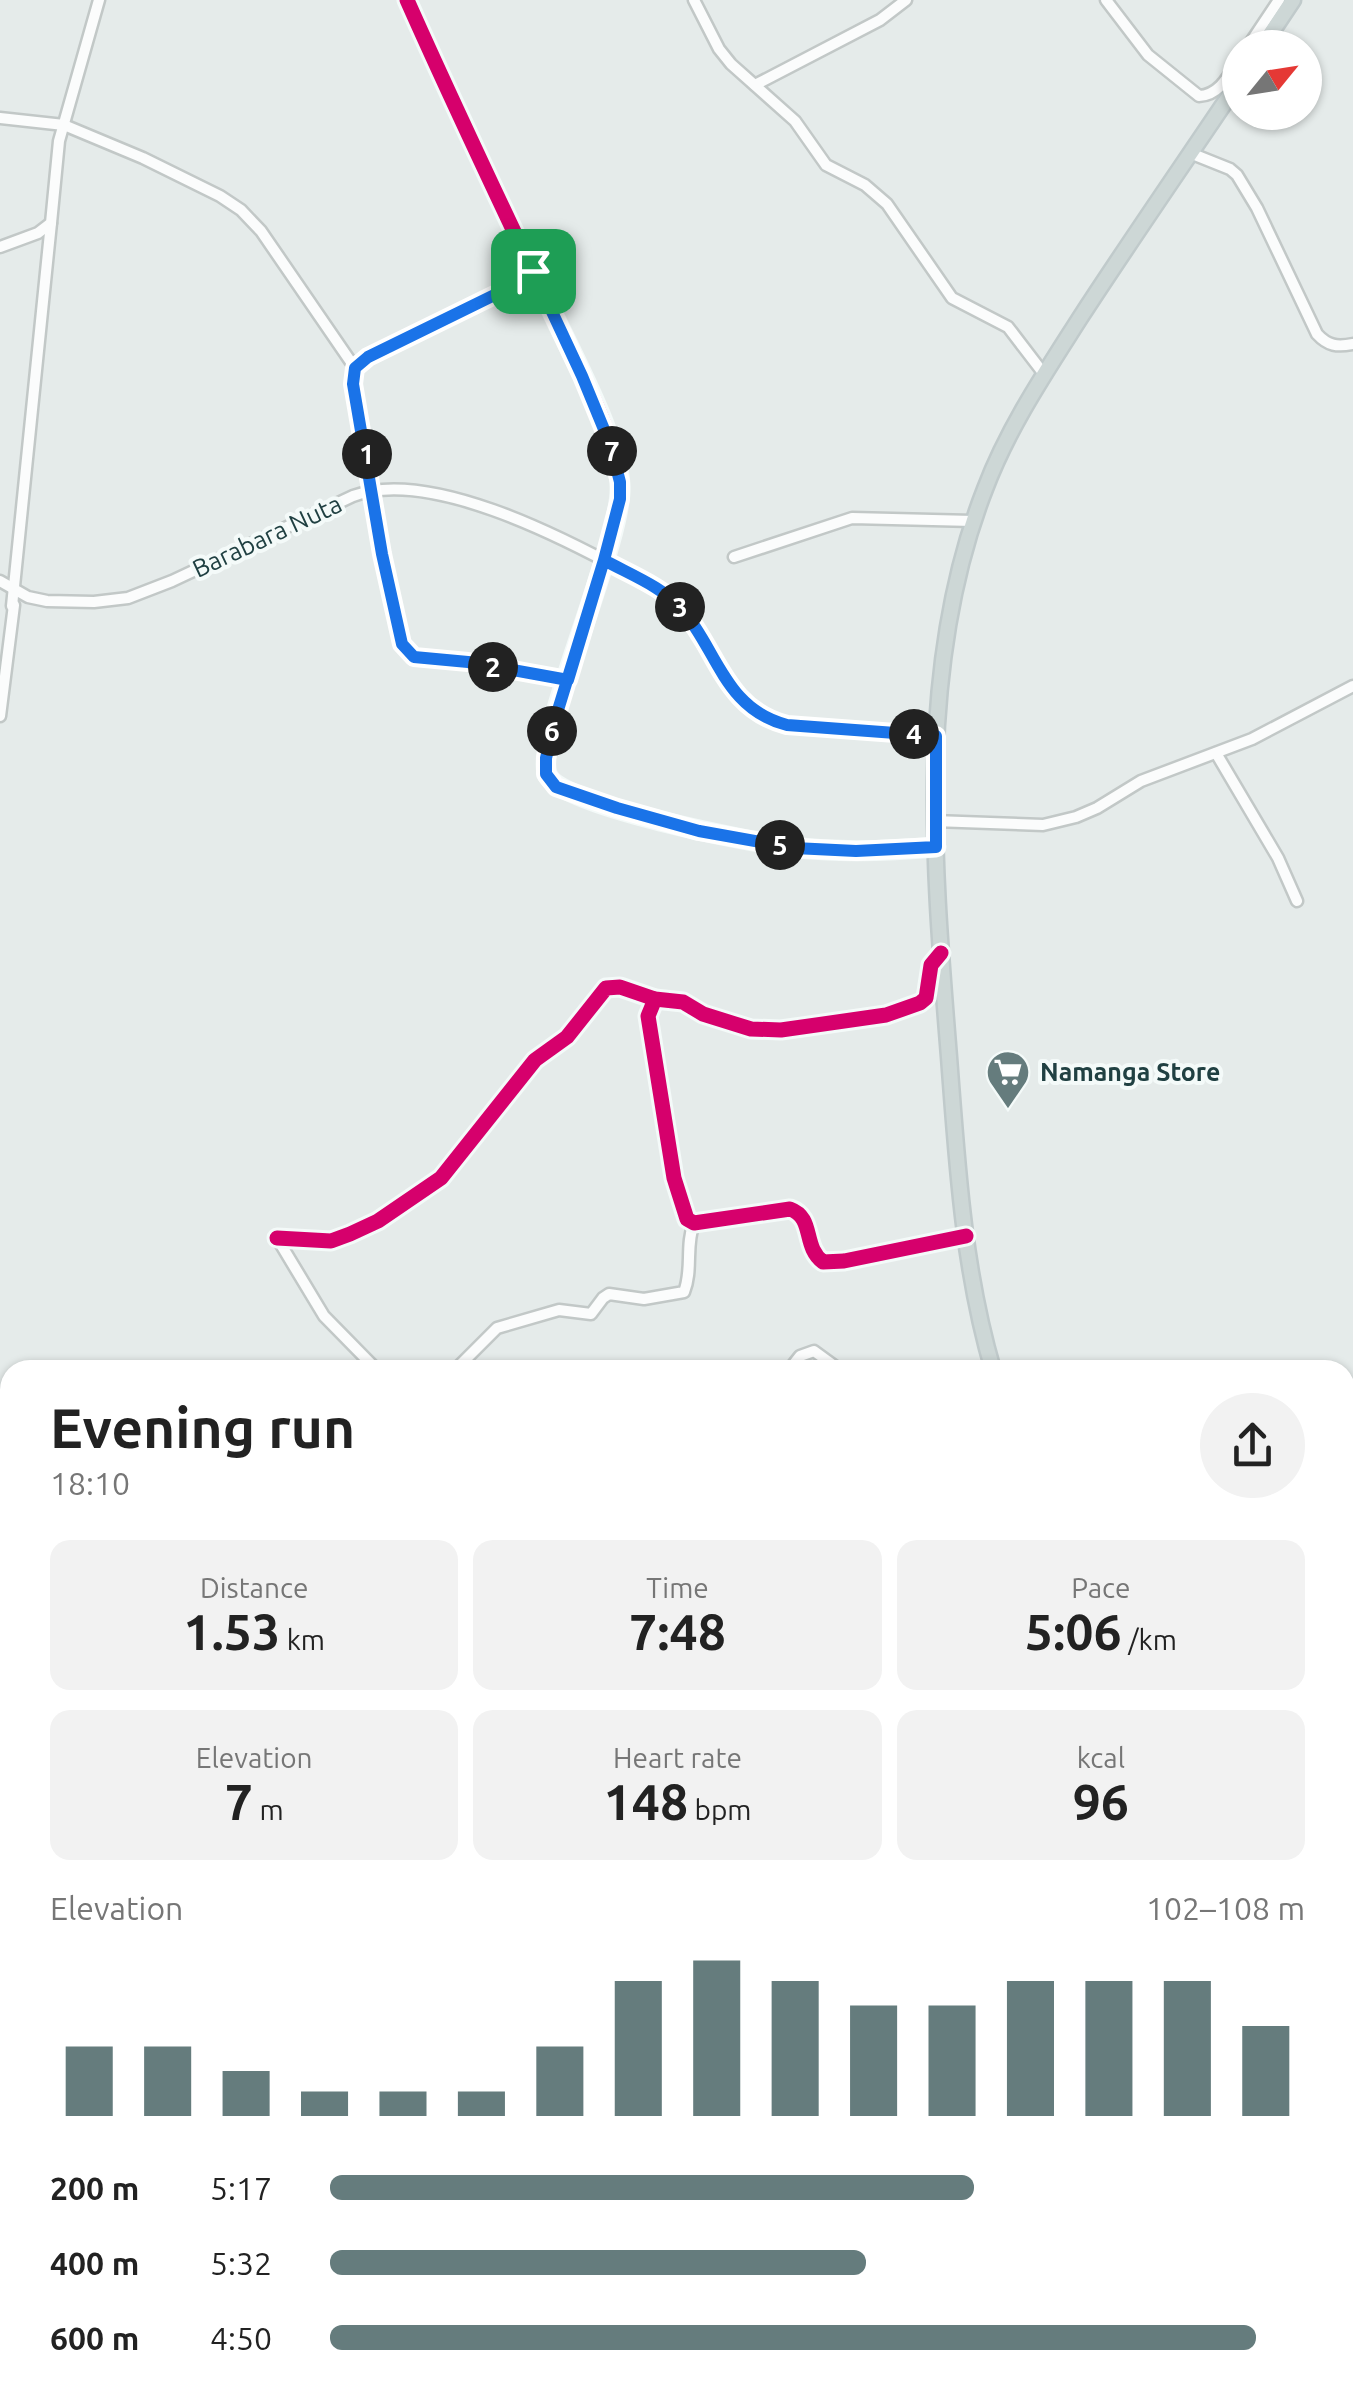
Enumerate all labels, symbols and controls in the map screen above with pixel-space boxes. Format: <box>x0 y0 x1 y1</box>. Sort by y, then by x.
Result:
north arrow <box>1222 30 1322 130</box>
map controls <box>1222 30 1322 130</box>
pin <box>491 229 576 314</box>
icon: arrive <box>506 244 561 299</box>
pin: 7 <box>587 426 637 476</box>
pin: 1 <box>342 429 392 479</box>
text: 7 <box>604 435 620 466</box>
text: 1 <box>359 438 375 469</box>
street label: Barabara Nuta <box>188 489 346 583</box>
pin: 3 <box>655 582 705 632</box>
text: 3 <box>672 591 688 622</box>
pin: 2 <box>468 642 518 692</box>
text: 2 <box>485 651 501 682</box>
pin: 6 <box>527 706 577 756</box>
pin: 4 <box>889 709 939 759</box>
text: 6 <box>544 715 560 746</box>
text: 4 <box>906 718 922 749</box>
pin: 5 <box>755 820 805 870</box>
text: 5 <box>772 829 788 860</box>
supermarket icon: Namanga Store <box>985 1049 1031 1110</box>
place label: Namanga Store <box>1040 1058 1220 1086</box>
button: share <box>1200 1393 1305 1498</box>
text: Evening run <box>50 1397 355 1458</box>
text: 18:10 <box>50 1465 130 1501</box>
text: Distance <box>200 1572 308 1603</box>
text: Time <box>646 1572 709 1603</box>
text: Pace <box>1071 1572 1130 1603</box>
text: 1.53 <box>183 1603 280 1659</box>
text: 7:48 <box>629 1603 726 1659</box>
text: 5:06 <box>1025 1603 1122 1659</box>
text: km <box>280 1624 325 1655</box>
text: /km <box>1122 1624 1177 1655</box>
text: Elevation <box>196 1742 313 1773</box>
text: Heart rate <box>613 1742 742 1773</box>
text: kcal <box>1077 1742 1125 1773</box>
text: 7 <box>225 1773 253 1829</box>
text: 148 <box>604 1773 688 1829</box>
text: 96 <box>1073 1773 1129 1829</box>
text: m <box>253 1794 284 1825</box>
text: bpm <box>688 1794 751 1825</box>
text: Elevation <box>50 1890 183 1926</box>
text: 102–108 m <box>1146 1890 1305 1926</box>
text: 200 m <box>50 2170 139 2206</box>
text: 5:17 <box>210 2170 272 2206</box>
text: 400 m <box>50 2245 139 2281</box>
text: 5:32 <box>210 2245 272 2281</box>
text: 600 m <box>50 2320 139 2356</box>
text: 4:50 <box>210 2320 272 2356</box>

